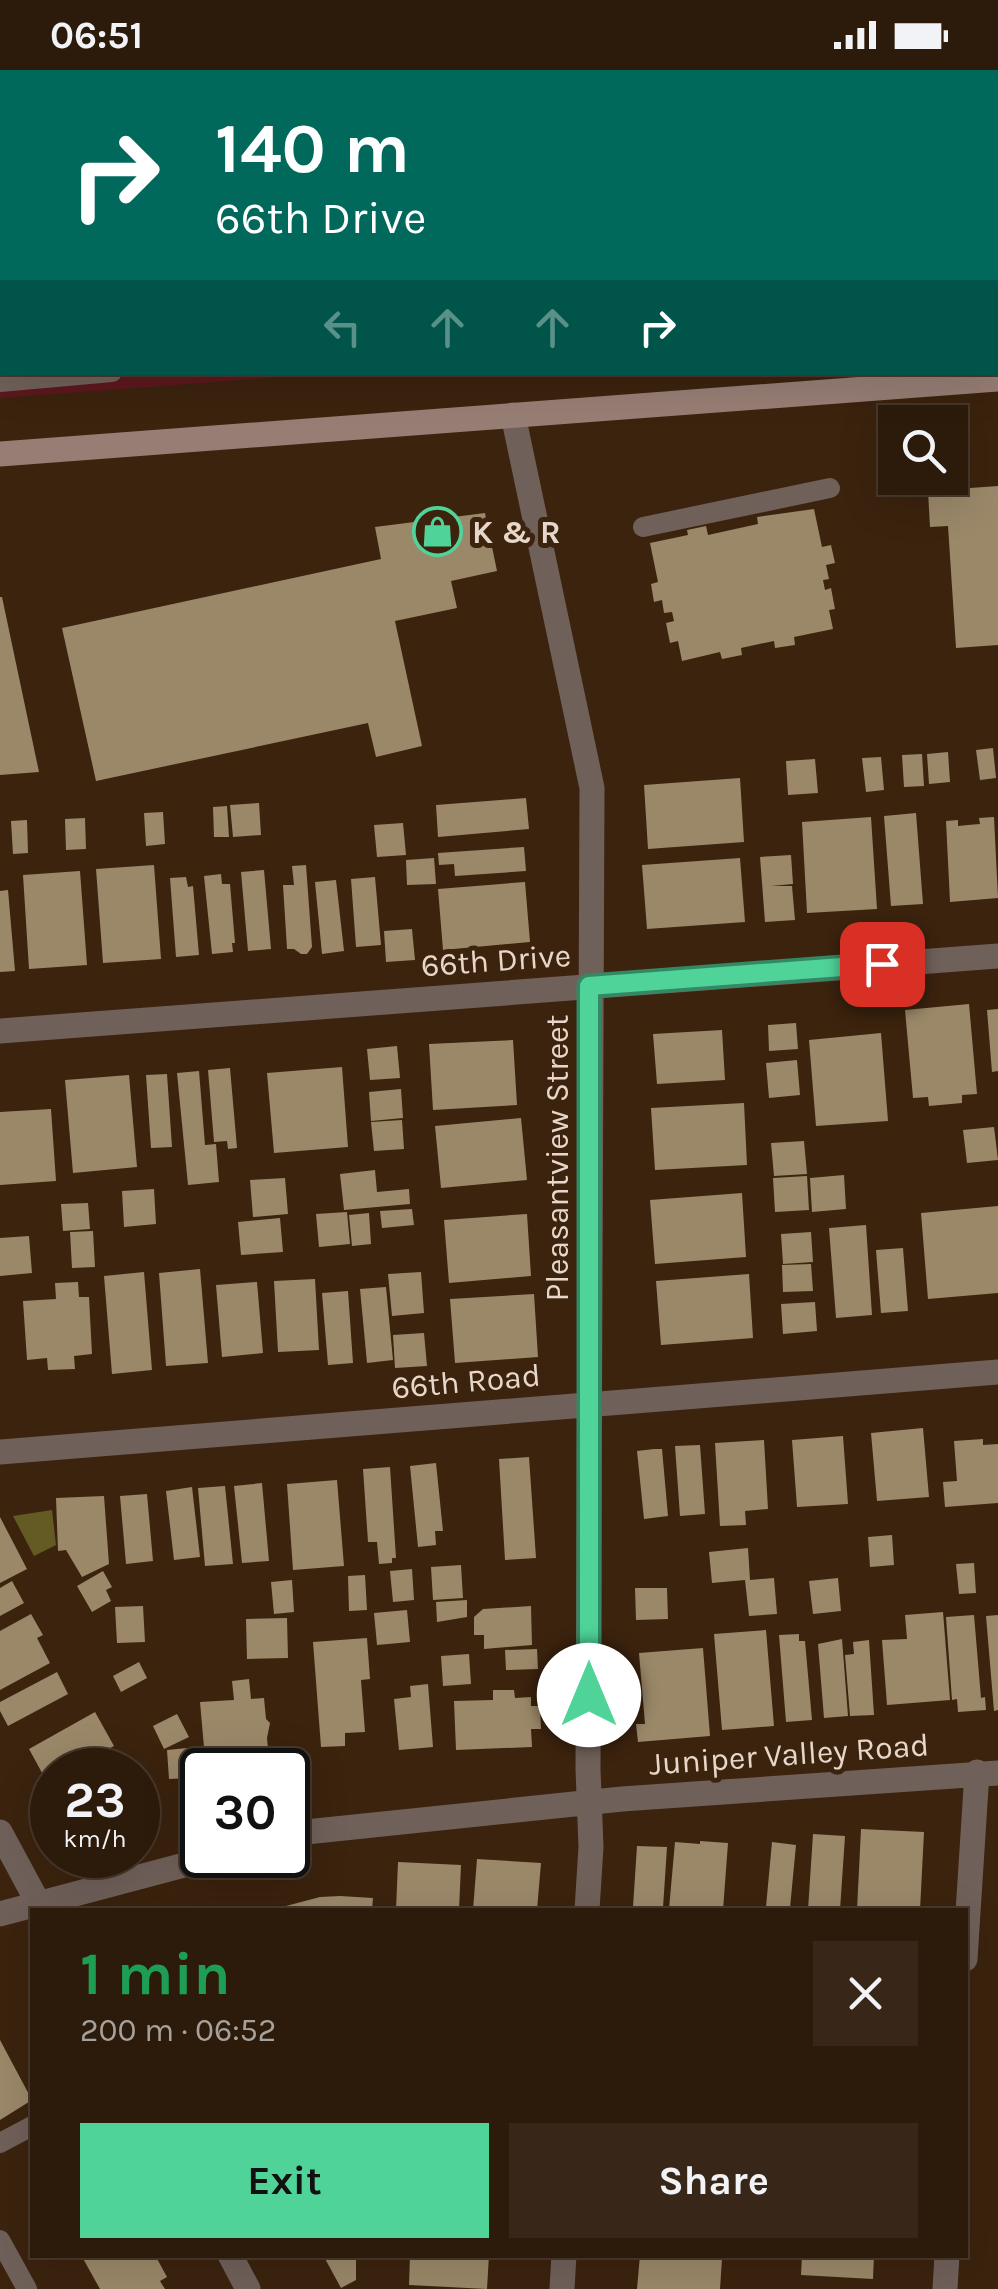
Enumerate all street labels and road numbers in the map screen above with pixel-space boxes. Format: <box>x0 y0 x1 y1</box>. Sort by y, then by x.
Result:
street label: 66th Drive <box>420 937 572 984</box>
street label: Pleasantview Street <box>539 1014 576 1302</box>
street label: 66th Road <box>390 1357 542 1406</box>
street label: Juniper Valley Road <box>648 1726 930 1783</box>

